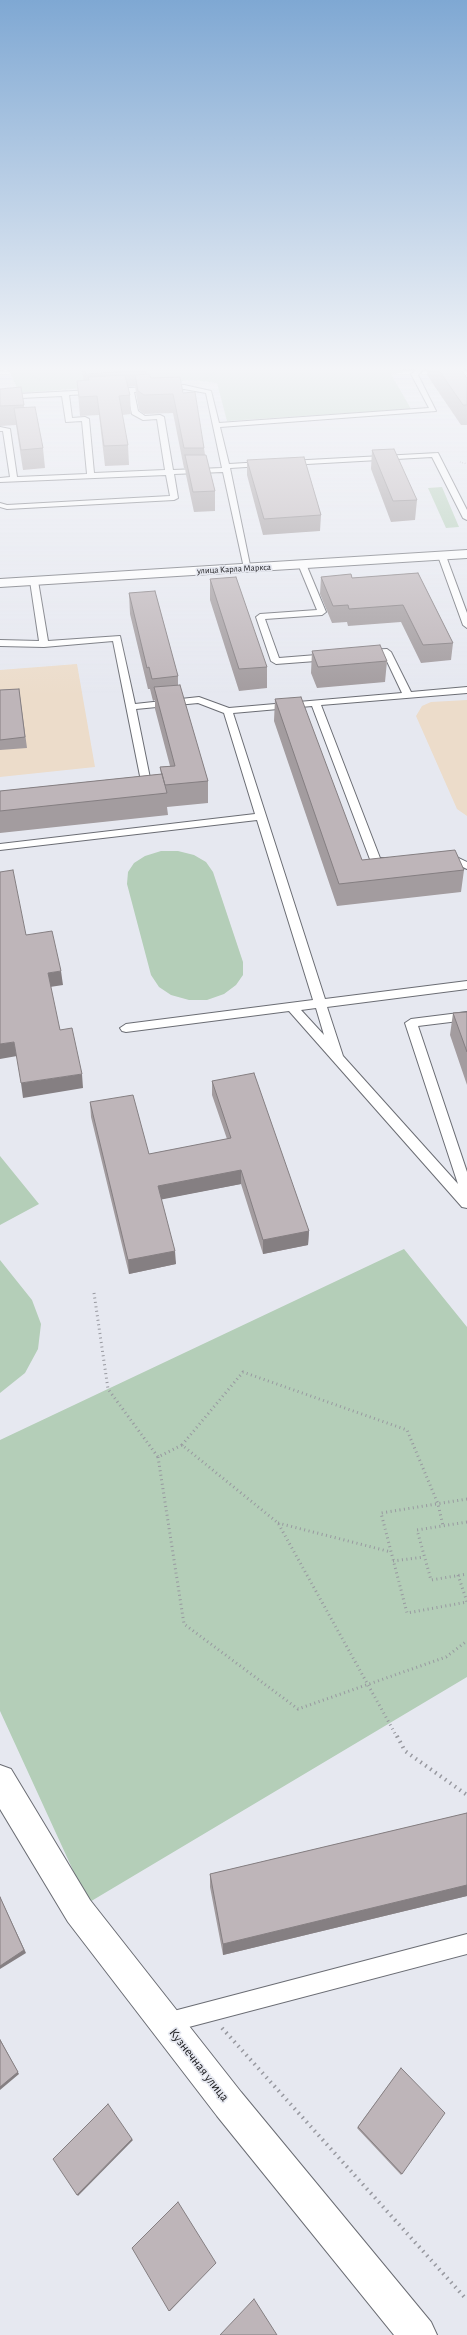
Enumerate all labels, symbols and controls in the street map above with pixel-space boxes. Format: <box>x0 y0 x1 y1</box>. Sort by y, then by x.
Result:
street label: улица Карла Маркса <box>197 562 271 576</box>
street label: Кузнечная улица <box>166 2025 232 2105</box>

